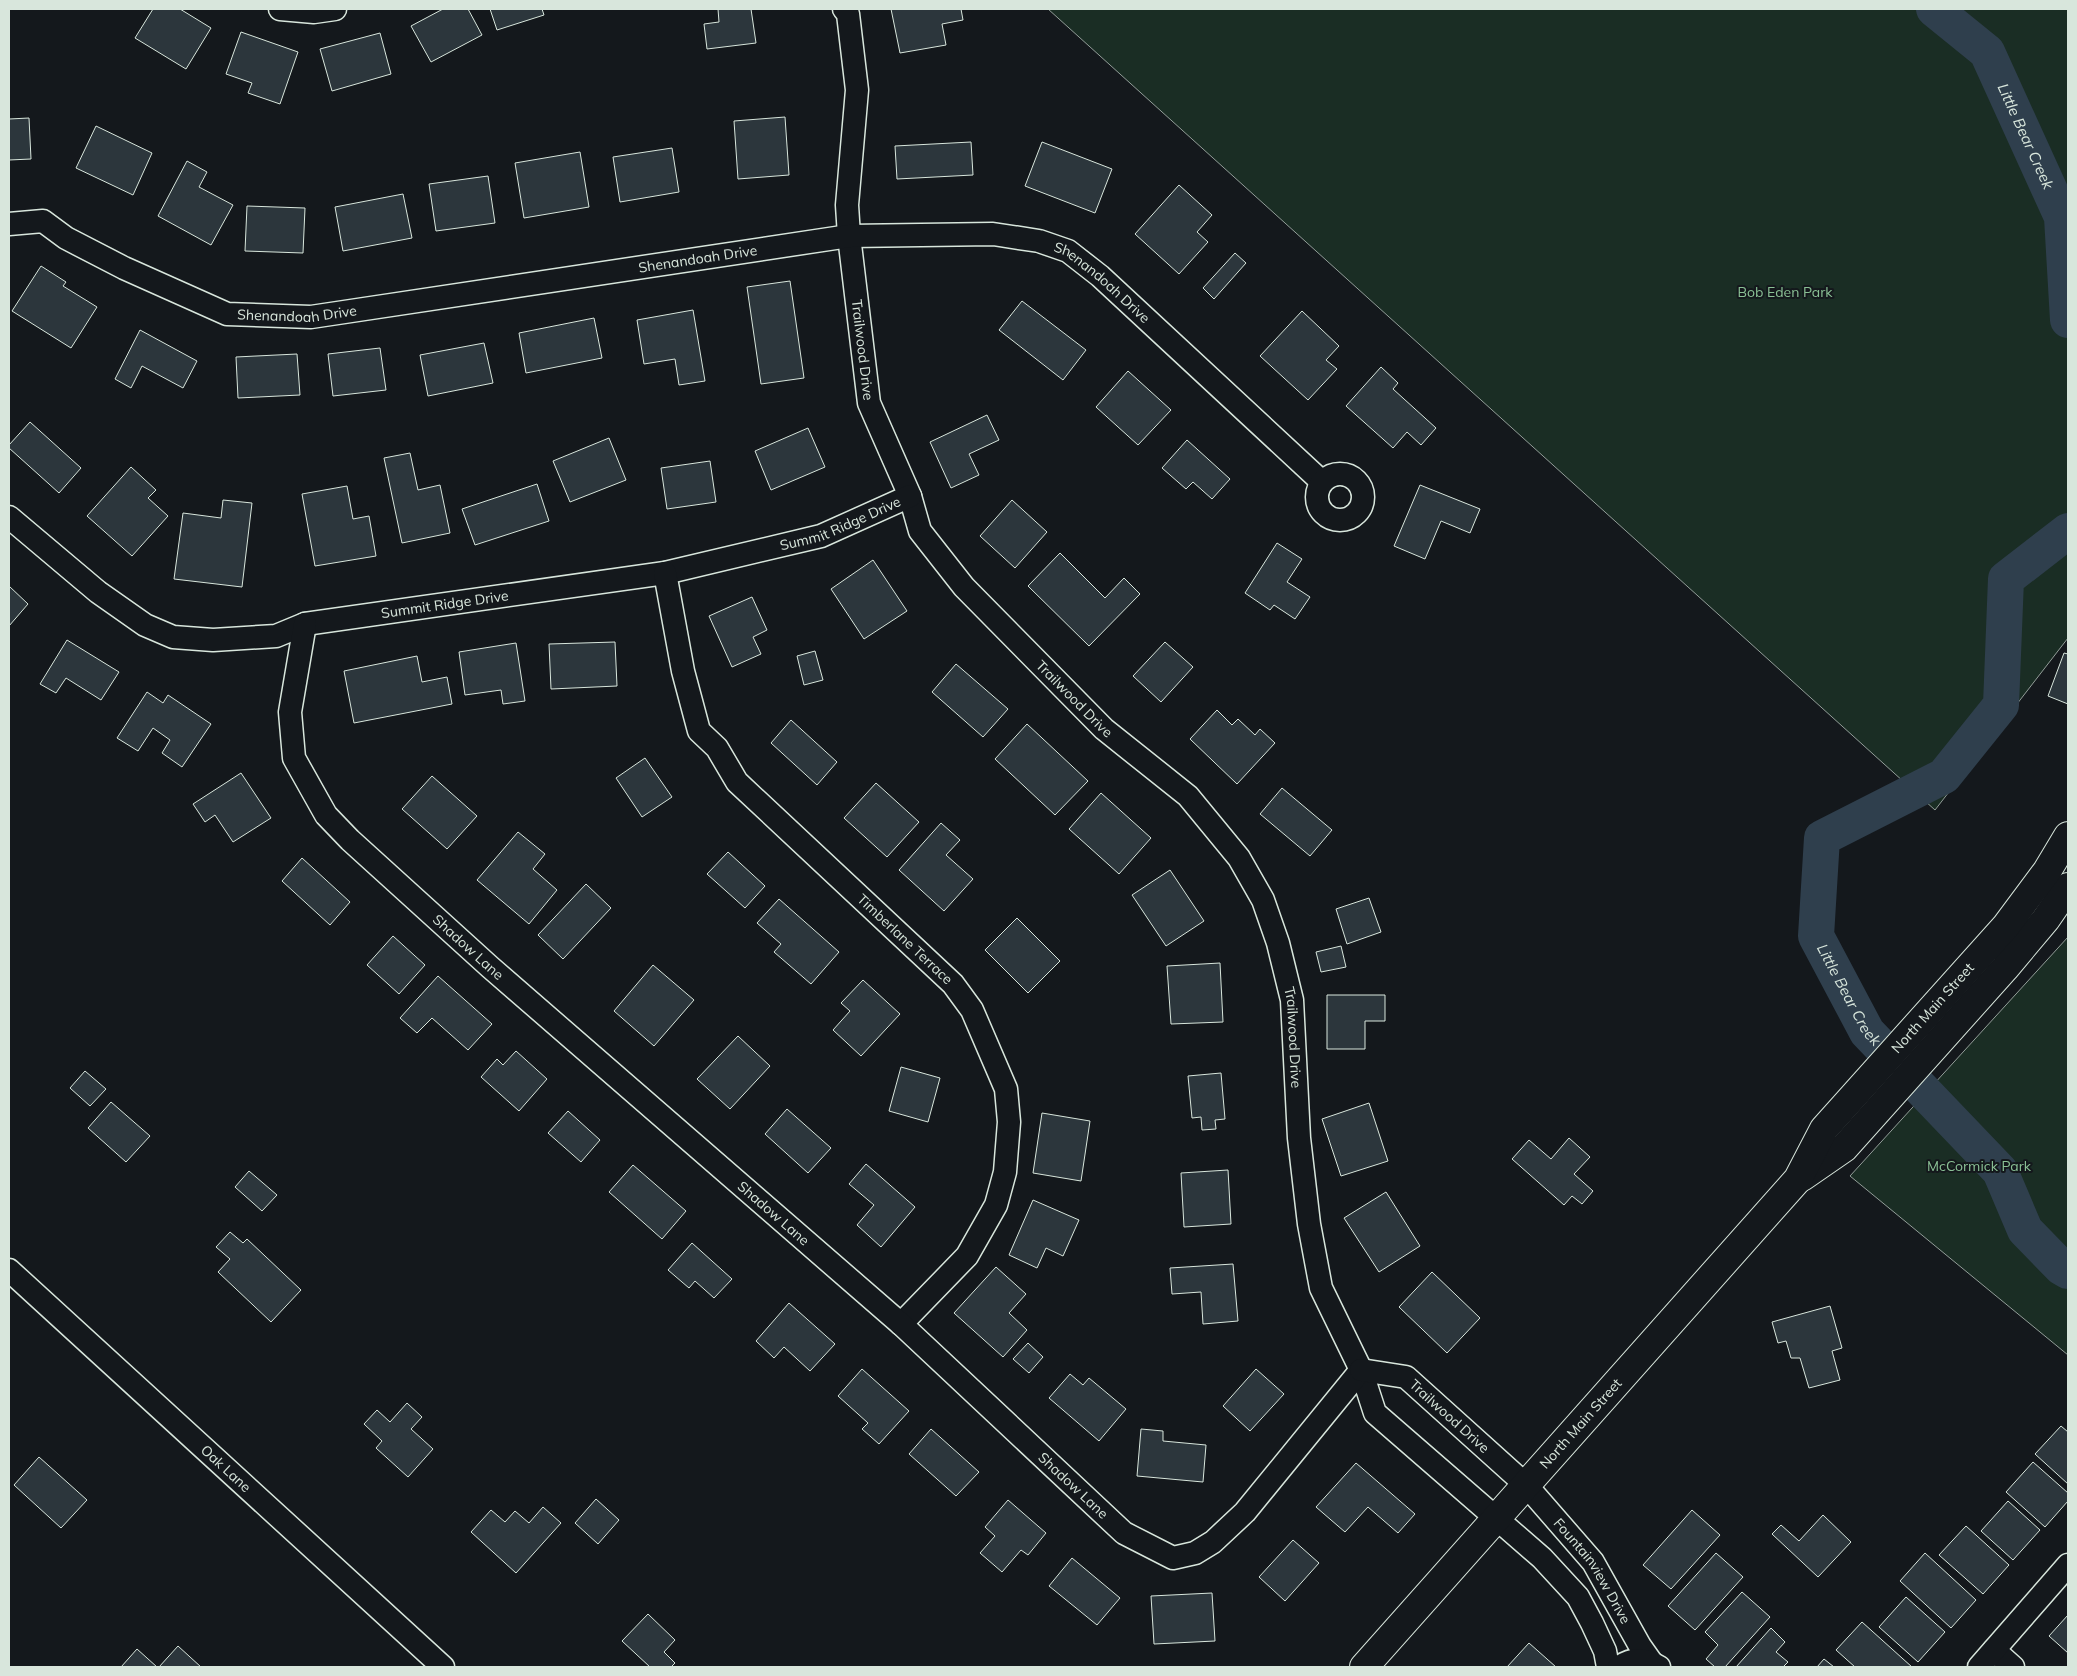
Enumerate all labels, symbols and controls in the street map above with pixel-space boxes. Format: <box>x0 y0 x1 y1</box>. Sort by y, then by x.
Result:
water label: Little Bear Creek <box>1994 80 2059 193</box>
street label: Shenandoah Drive <box>1052 238 1154 327</box>
street label: Shenandoah Drive <box>637 241 758 277</box>
park label: Bob Eden Park <box>1737 283 1833 301</box>
street label: Trailwood Drive <box>848 298 878 401</box>
street label: Shenandoah Drive <box>237 301 358 326</box>
street label: Summit Ridge Drive <box>778 492 903 554</box>
street label: Summit Ridge Drive <box>380 586 510 622</box>
street label: Trailwood Drive <box>1032 656 1116 741</box>
street label: Timberlane Terrace <box>853 890 957 988</box>
street label: Shadow Lane <box>429 910 507 984</box>
water label: Little Bear Creek <box>1813 940 1886 1051</box>
street label: North Main Street <box>1887 959 1978 1057</box>
street label: Trailwood Drive <box>1280 985 1305 1088</box>
park label: McCormick Park <box>1927 1157 2032 1175</box>
street label: Shadow Lane <box>734 1177 813 1249</box>
street label: North Main Street <box>1536 1374 1626 1472</box>
street label: Trailwood Drive <box>1406 1375 1493 1457</box>
street label: Oak Lane <box>197 1441 255 1496</box>
street label: Shadow Lane <box>1035 1448 1112 1523</box>
street label: Fountainview Drive <box>1550 1514 1635 1627</box>

